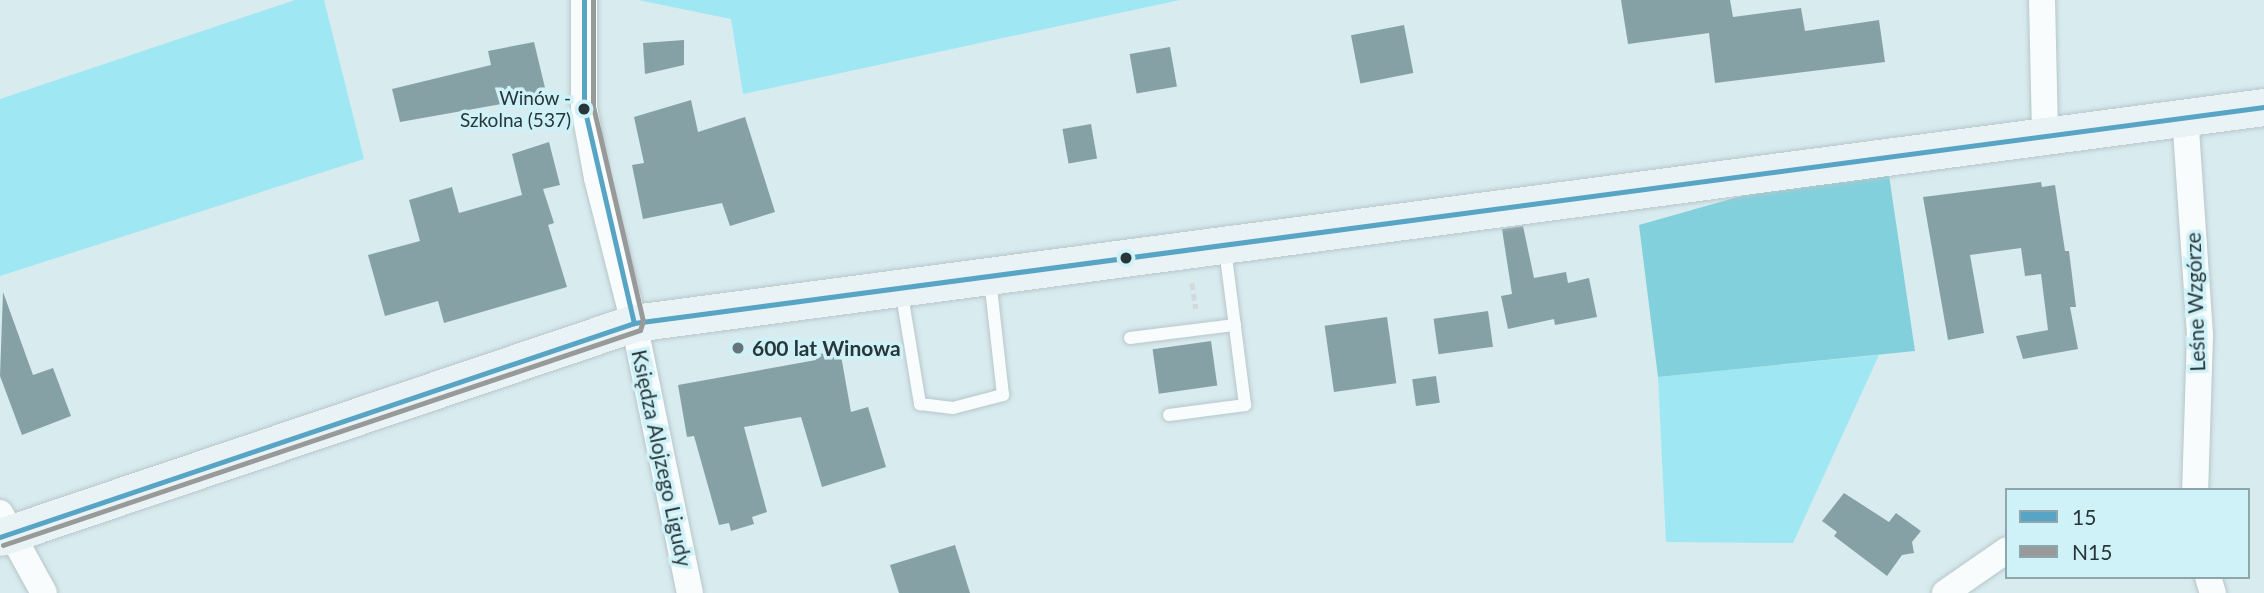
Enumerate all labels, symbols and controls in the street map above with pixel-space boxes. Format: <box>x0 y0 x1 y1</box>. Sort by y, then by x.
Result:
place label: Winów - Szkolna (537) <box>460 87 571 131</box>
marker: Winów - Szkolna (537) <box>577 102 591 116</box>
street label: Leśne Wzgórze <box>2180 232 2210 372</box>
unlabelled marker <box>1119 251 1133 265</box>
place label: 600 lat Winowa <box>752 335 901 361</box>
marker: 600 lat Winowa <box>730 340 746 356</box>
street label: Księdza Alojzego Ligudy <box>627 347 697 569</box>
legend <box>2005 488 2250 579</box>
text: 15 <box>2072 504 2096 529</box>
text: N15 <box>2072 539 2112 564</box>

